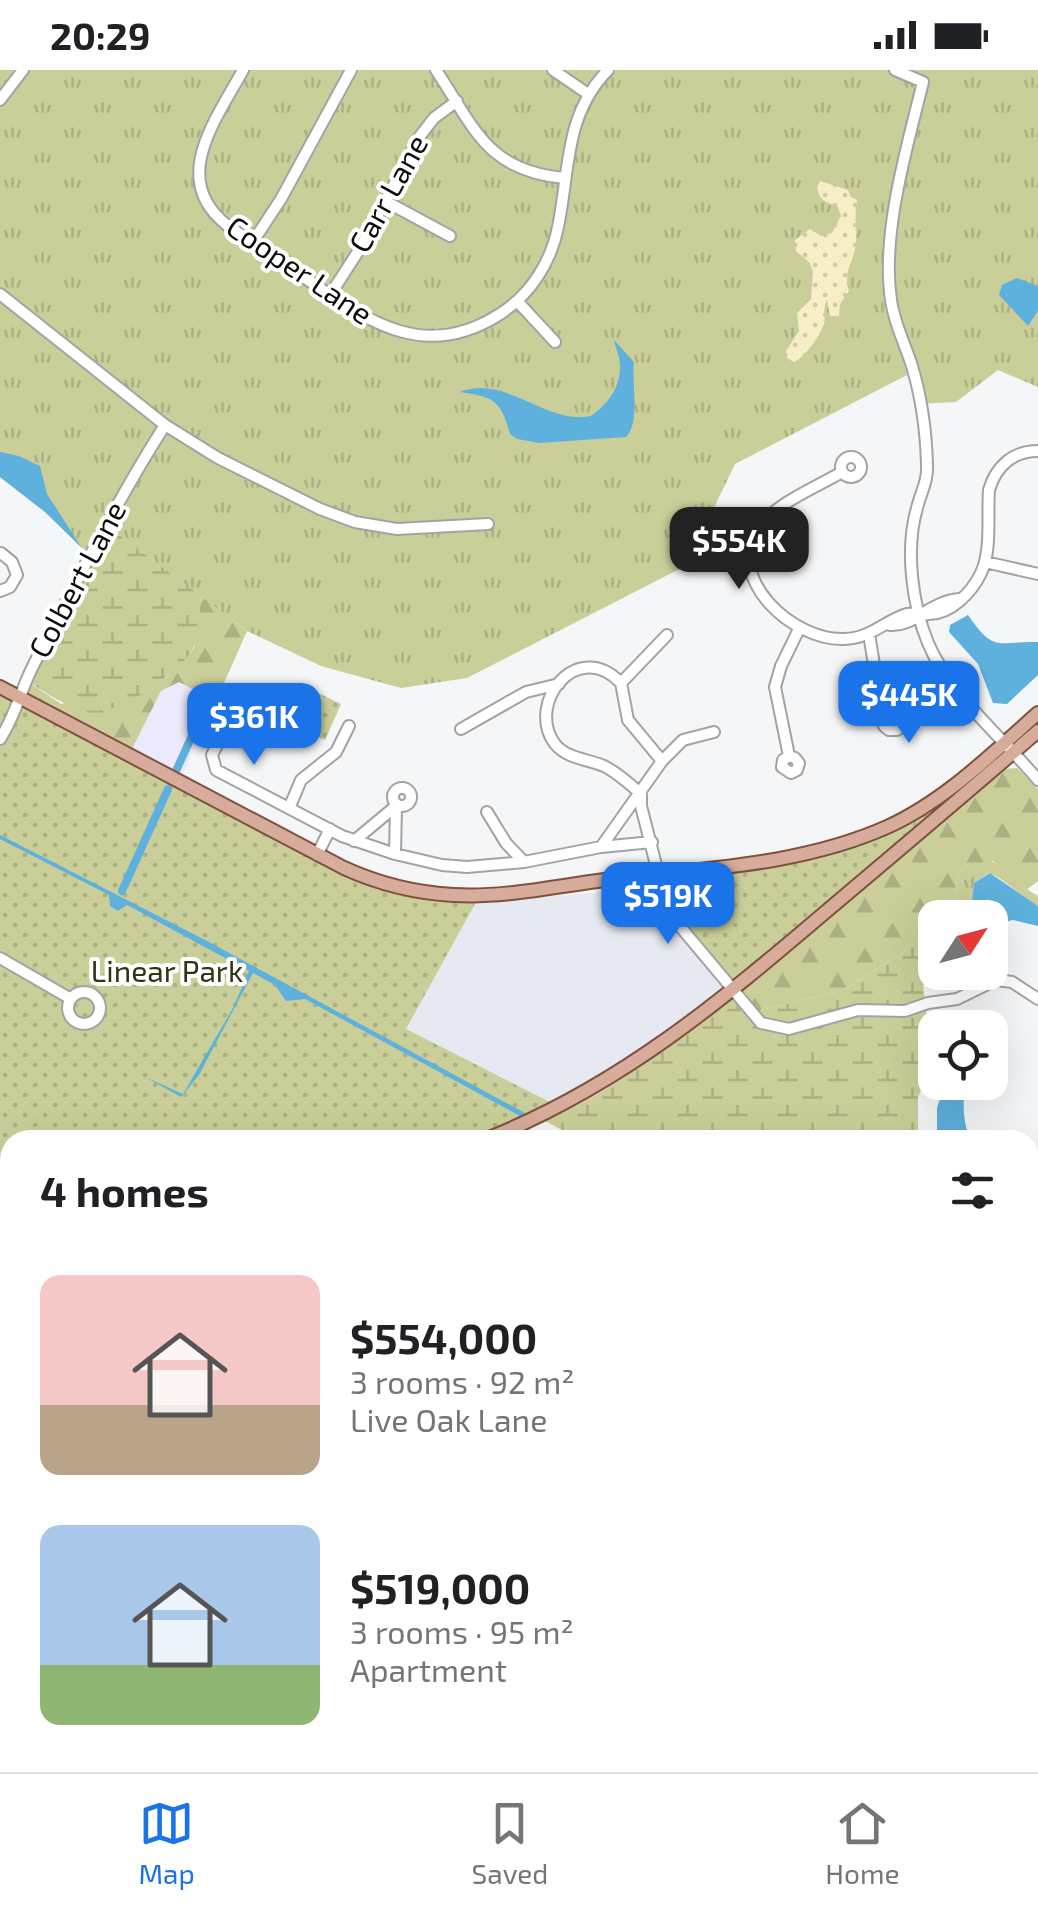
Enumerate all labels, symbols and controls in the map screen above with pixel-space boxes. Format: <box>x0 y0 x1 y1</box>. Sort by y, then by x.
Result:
text: 20:29 <box>50 12 150 58</box>
street label: Carr Lane <box>340 128 434 258</box>
street label: Cooper Lane <box>220 207 380 331</box>
street label: Colbert Lane <box>20 495 132 663</box>
pin: $554K <box>669 507 809 592</box>
text: $554K <box>692 520 786 558</box>
pin: $445K <box>839 661 979 746</box>
text: $445K <box>860 674 958 712</box>
pin: $361K <box>184 683 324 768</box>
text: $361K <box>209 696 299 734</box>
pin: $519K <box>598 862 738 947</box>
text: $519K <box>623 875 713 913</box>
north arrow <box>918 900 1008 990</box>
map controls <box>918 900 1008 1100</box>
park label: Linear Park <box>91 952 243 988</box>
button: locate <box>918 1010 1008 1100</box>
icon: filters <box>945 1163 1000 1218</box>
text: 4 homes <box>40 1165 209 1215</box>
text: $554,000 <box>350 1312 537 1362</box>
icon: home <box>120 1315 240 1435</box>
text: 3 rooms · 92 m² <box>350 1362 575 1400</box>
text: Live Oak Lane <box>350 1400 547 1438</box>
text: $519,000 <box>350 1562 530 1612</box>
icon: home <box>120 1565 240 1685</box>
text: 3 rooms · 95 m² <box>350 1612 574 1650</box>
text: Apartment <box>350 1650 507 1688</box>
tab: Map <box>138 1796 195 1890</box>
tab: Saved <box>472 1796 548 1890</box>
tab: Home <box>825 1796 900 1890</box>

